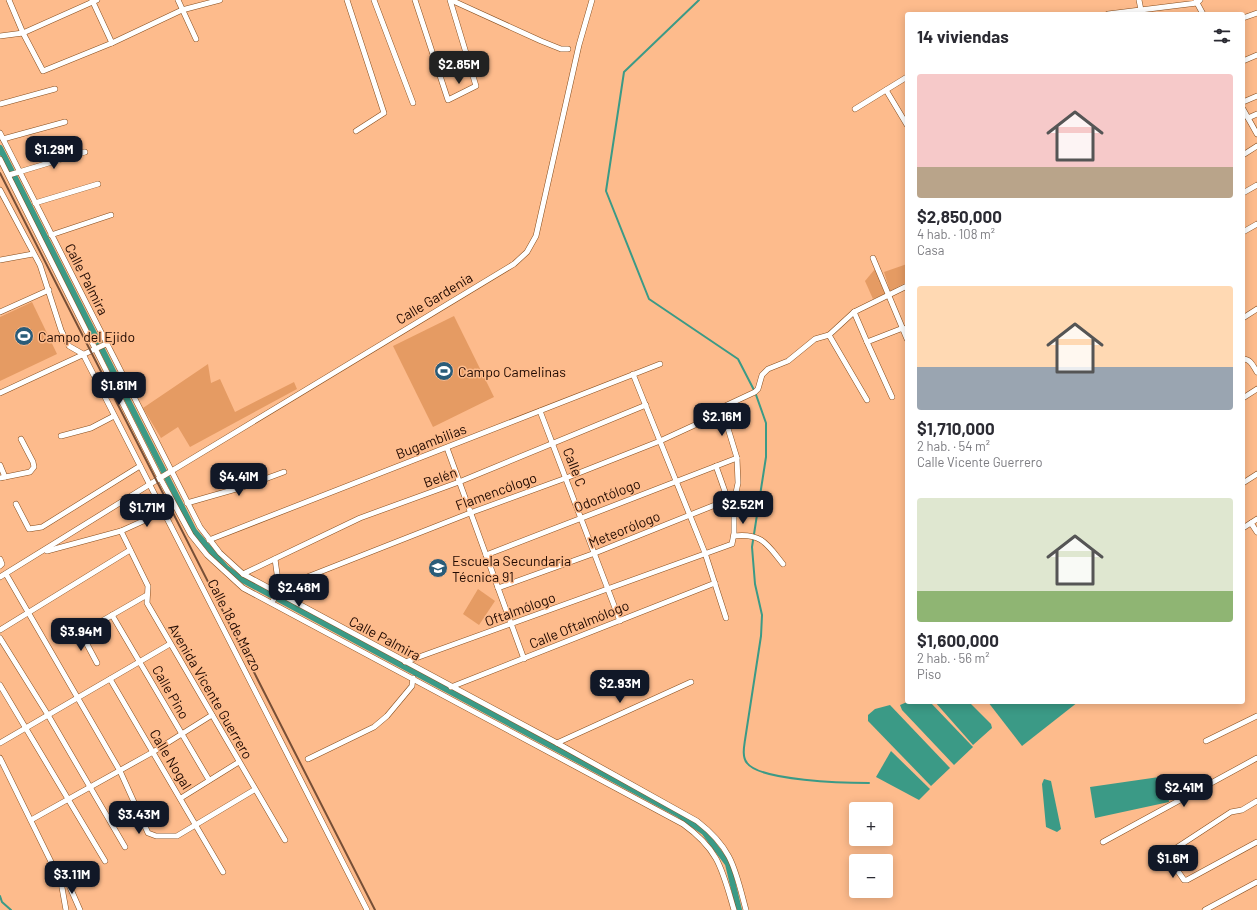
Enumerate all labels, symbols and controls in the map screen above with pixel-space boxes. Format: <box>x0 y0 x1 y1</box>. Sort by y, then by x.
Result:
icon: filters <box>1211 25 1233 47</box>
text: 14 viviendas <box>917 26 1009 46</box>
pin: $2.85M <box>426 51 492 85</box>
text: $2.85M <box>438 56 480 72</box>
icon: home <box>1039 100 1111 172</box>
pin: $1.29M <box>21 136 87 170</box>
text: $1.29M <box>34 141 74 157</box>
text: $2,850,000 <box>917 206 1002 226</box>
text: 4 hab. · 108 m² <box>917 226 995 242</box>
street label: Calle Palmira <box>62 240 112 318</box>
text: Casa <box>917 242 944 258</box>
street label: Calle Gardenia <box>393 268 475 328</box>
icon: home <box>1039 312 1111 384</box>
sports icon: Campo del Ejido <box>13 325 35 347</box>
place label: Campo del Ejido <box>38 328 135 345</box>
sports icon: Campo Camelinas <box>433 360 455 382</box>
place label: Campo Camelinas <box>458 363 566 380</box>
pin: $1.81M <box>86 372 152 406</box>
text: $1.81M <box>101 377 137 393</box>
pin: $2.16M <box>689 403 755 437</box>
text: $2.16M <box>702 408 742 424</box>
text: $1,710,000 <box>917 418 995 438</box>
street label: Bugambilias <box>393 420 469 462</box>
text: 2 hab. · 54 m² <box>917 438 990 454</box>
street label: Calle C <box>560 445 590 489</box>
text: Calle Vicente Guerrero <box>917 454 1043 470</box>
pin: $4.41M <box>206 463 272 497</box>
street label: Belén <box>421 463 459 491</box>
text: $4.41M <box>219 468 259 484</box>
street label: Flamencólogo <box>453 468 539 514</box>
street label: Odontólogo <box>571 475 643 515</box>
pin: $2.52M <box>710 491 776 525</box>
pin: $1.71M <box>114 494 180 528</box>
text: $2.52M <box>722 496 764 512</box>
text: $1.71M <box>129 499 165 515</box>
street label: Meteorólogo <box>586 507 662 551</box>
icon: home <box>1039 524 1111 596</box>
place label: Escuela Secundaria Técnica 91 <box>452 552 571 585</box>
school or university icon: Escuela Secundaria Técnica 91 <box>427 557 449 579</box>
pin: $2.48M <box>266 574 332 608</box>
street label: Calle 18 de Marzo <box>204 576 266 674</box>
text: $2.48M <box>278 579 320 595</box>
street label: Oftalmólogo <box>482 588 558 630</box>
street label: Calle Oftalmólogo <box>527 596 631 652</box>
street label: Calle Palmira <box>346 612 424 664</box>
pin: $3.94M <box>48 618 114 652</box>
street label: Avenida Vicente Guerrero <box>165 620 257 762</box>
text: $3.94M <box>60 623 102 639</box>
text: $1,600,000 <box>917 630 999 650</box>
text: 2 hab. · 56 m² <box>917 650 990 666</box>
street label: Calle Pino <box>149 662 193 722</box>
text: Piso <box>917 666 941 682</box>
pin: $2.93M <box>587 670 653 704</box>
text: $2.93M <box>599 675 641 691</box>
street label: Calle Nogal <box>146 726 196 792</box>
pin: $2.41M <box>1151 774 1217 808</box>
text: $2.41M <box>1165 779 1203 795</box>
pin: $3.43M <box>106 801 172 835</box>
map controls <box>849 802 893 898</box>
button: + <box>849 802 893 846</box>
text: $3.43M <box>118 806 160 822</box>
pin: $1.6M <box>1145 845 1201 879</box>
text: $1.6M <box>1157 850 1189 866</box>
button: − <box>849 854 893 898</box>
pin: $3.11M <box>39 861 105 895</box>
text: $3.11M <box>54 866 90 882</box>

